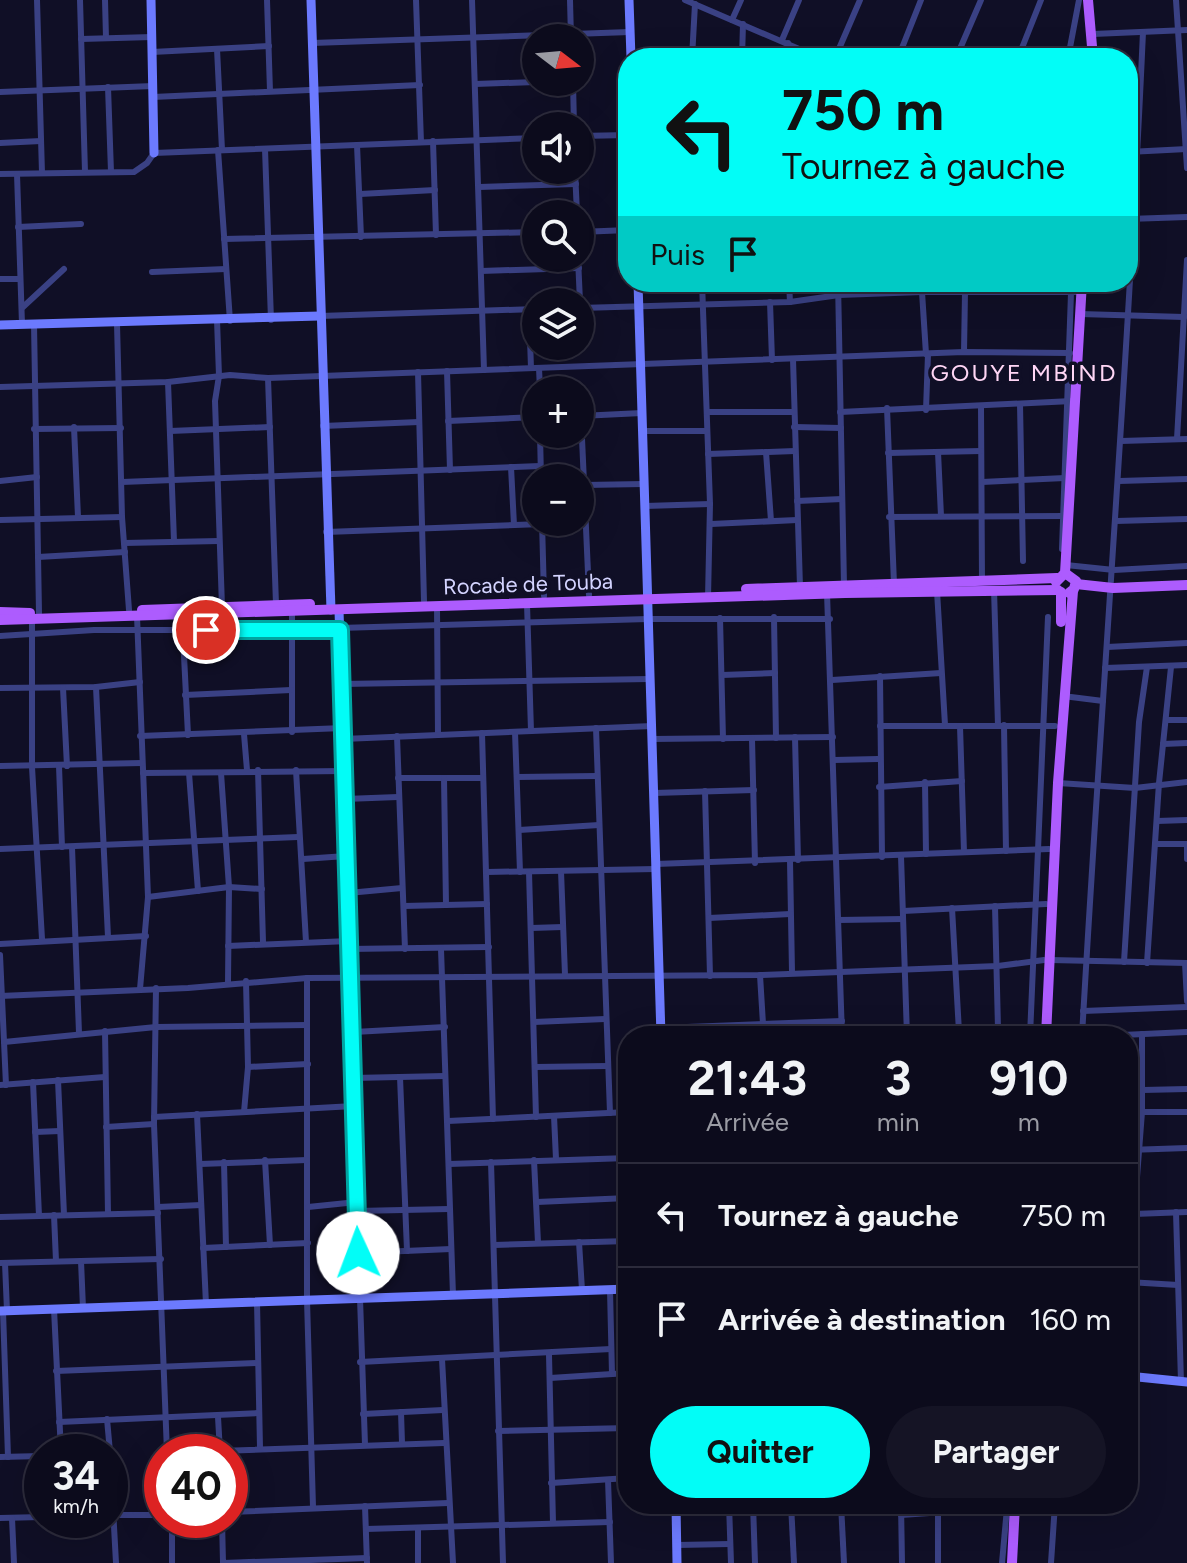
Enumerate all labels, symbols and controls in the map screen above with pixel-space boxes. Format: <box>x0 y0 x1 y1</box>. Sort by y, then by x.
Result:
north arrow <box>522 24 594 96</box>
map controls <box>522 24 594 536</box>
text: 750 m <box>782 77 944 144</box>
icon: left <box>650 80 754 184</box>
button: sound <box>522 112 594 184</box>
text: Tournez à gauche <box>782 145 1065 188</box>
button: search <box>522 200 594 272</box>
icon: arrive <box>721 232 765 276</box>
text: Puis <box>650 236 705 273</box>
button: layers <box>522 288 594 360</box>
district label: GOUYE MBIND <box>931 358 1117 387</box>
button: + <box>522 376 594 448</box>
button: − <box>522 464 594 536</box>
street label: Rocade de Touba <box>442 568 614 600</box>
pin <box>172 596 240 664</box>
icon: arrive <box>184 608 228 652</box>
text: 21:43 <box>688 1049 807 1107</box>
text: 3 <box>885 1049 912 1107</box>
text: 910 <box>989 1049 1068 1107</box>
text: Arrivée <box>706 1106 789 1138</box>
text: min <box>877 1106 920 1138</box>
text: m <box>1018 1106 1040 1138</box>
icon: left <box>650 1193 694 1237</box>
text: Tournez à gauche <box>718 1197 959 1234</box>
text: 750 m <box>1020 1197 1106 1234</box>
position arrow <box>316 1211 400 1295</box>
icon: arrive <box>650 1297 694 1341</box>
text: Arrivée à destination <box>718 1301 1005 1338</box>
text: 160 m <box>1029 1301 1111 1338</box>
button: Quitter <box>650 1406 870 1498</box>
button: Partager <box>886 1406 1106 1498</box>
speed limit sign: 40 <box>144 1434 248 1538</box>
text: 34 <box>52 1452 100 1500</box>
text: km/h <box>53 1494 99 1518</box>

